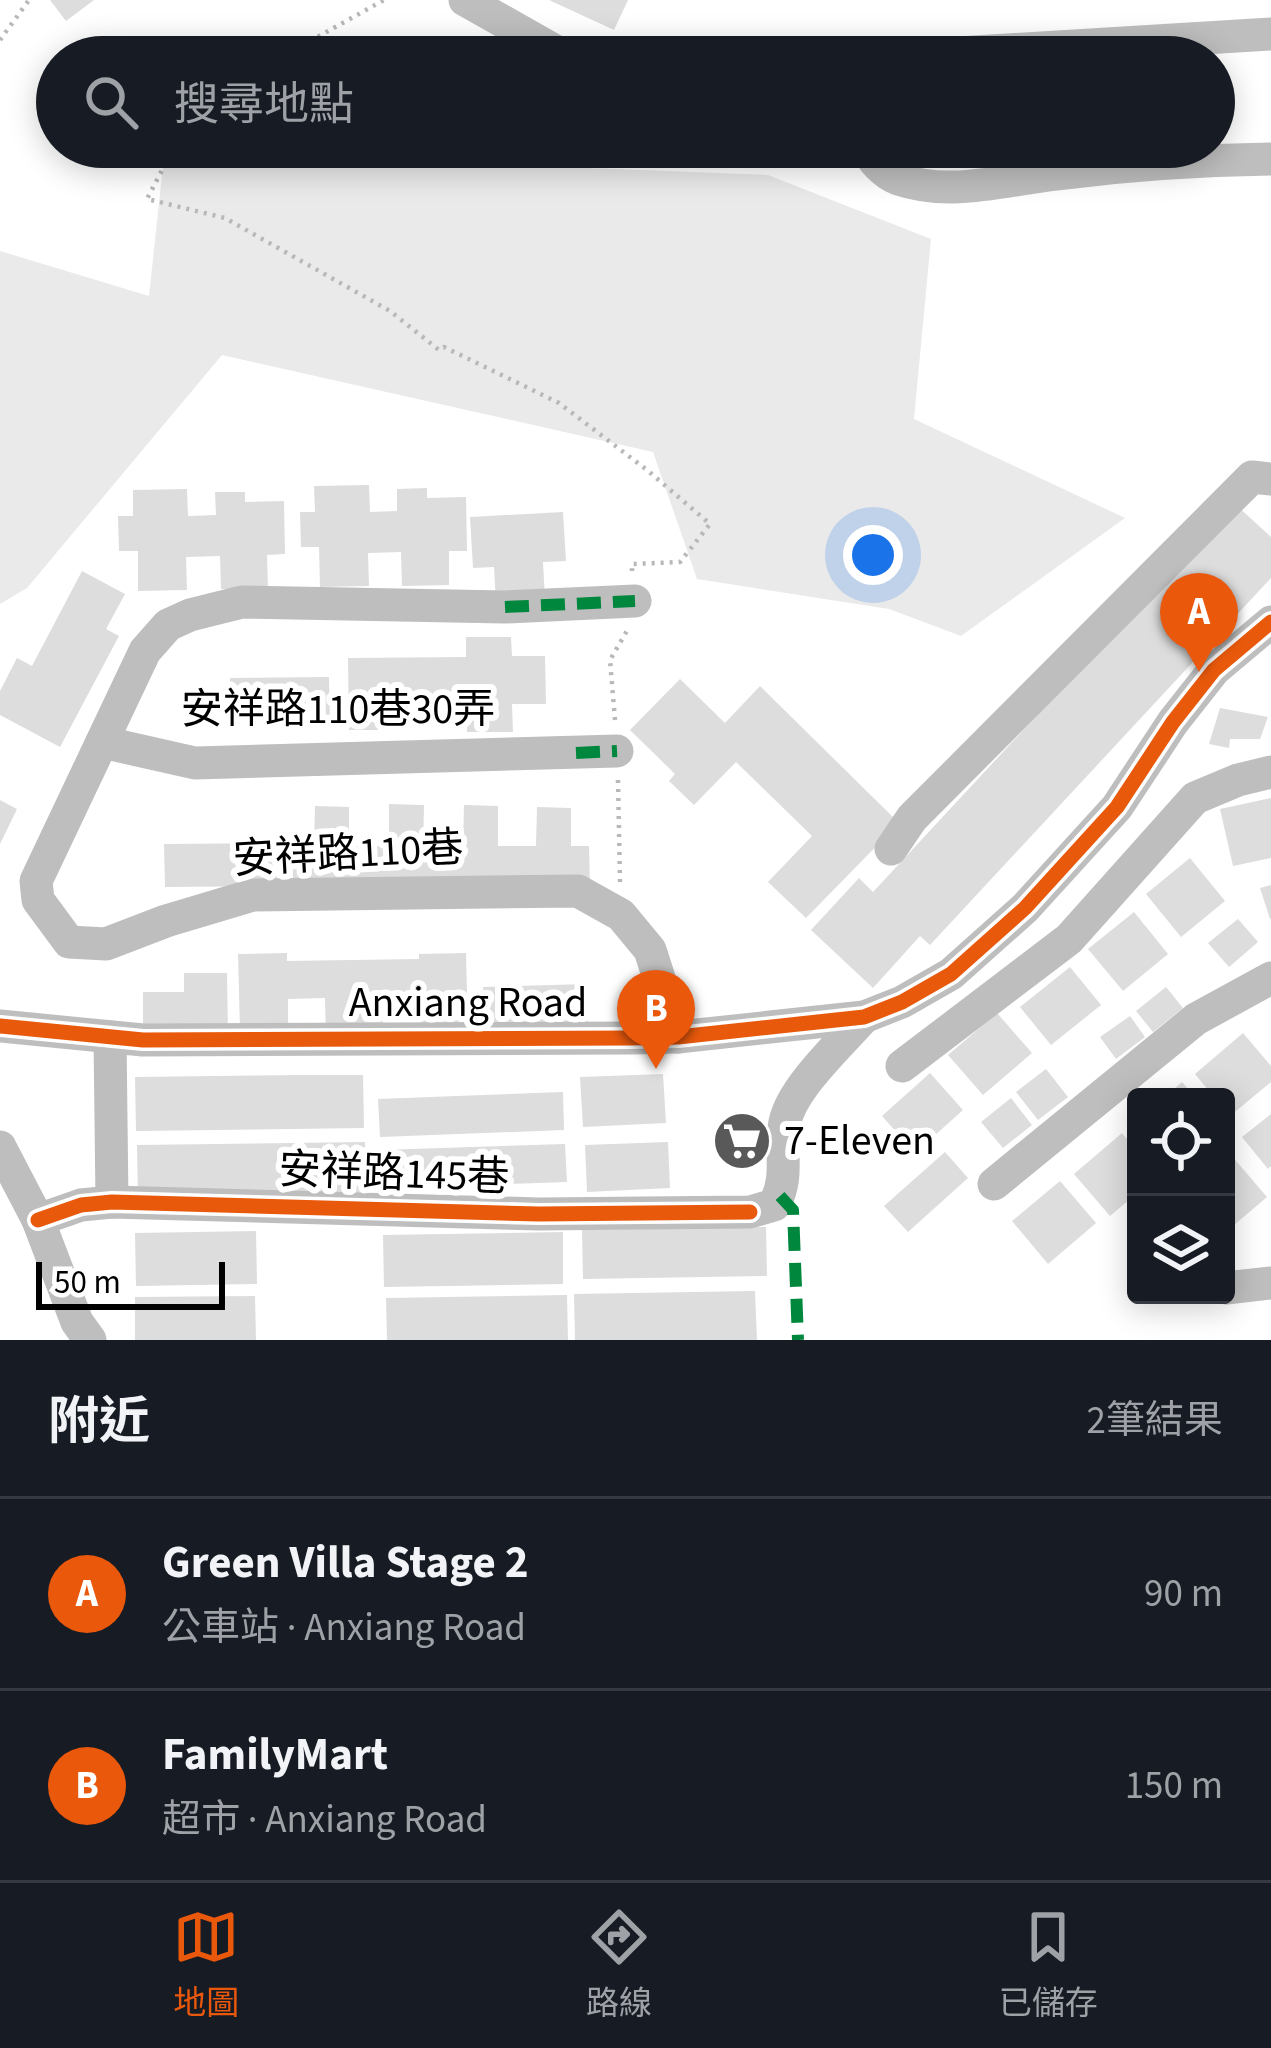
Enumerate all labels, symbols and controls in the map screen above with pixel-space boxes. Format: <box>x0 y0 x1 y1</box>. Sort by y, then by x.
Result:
search box <box>36 36 1235 168</box>
icon: search <box>78 69 144 135</box>
text: 搜尋地點 <box>174 73 354 137</box>
your location <box>843 525 903 585</box>
pin: A <box>1160 573 1238 672</box>
street label: 安祥路110巷30弄 <box>181 680 495 740</box>
street label: 安祥路110巷 <box>231 818 465 890</box>
pin: B <box>617 970 695 1069</box>
street label: Anxiang Road <box>349 973 587 1033</box>
map controls <box>1127 1088 1235 1304</box>
button: locate <box>1127 1088 1235 1196</box>
supermarket icon: 7-Eleven <box>711 1110 773 1172</box>
place label: 7-Eleven <box>784 1111 935 1171</box>
street label: 安祥路145巷 <box>278 1140 510 1208</box>
button: layers <box>1127 1196 1235 1304</box>
scale bar <box>36 1256 225 1309</box>
text: 50 m <box>54 1259 121 1306</box>
text: 附近 <box>48 1386 150 1458</box>
text: 2筆結果 <box>1087 1393 1223 1449</box>
text: Green Villa Stage 2 <box>162 1531 529 1595</box>
text: A <box>76 1566 98 1622</box>
text: 90 m <box>1144 1566 1223 1622</box>
text: 公車站 · Anxiang Road <box>162 1600 526 1656</box>
text: FamilyMart <box>162 1723 388 1787</box>
text: B <box>75 1758 99 1814</box>
text: 150 m <box>1125 1758 1223 1814</box>
text: 超市 · Anxiang Road <box>162 1792 487 1848</box>
tab: 地圖 <box>173 1904 239 2027</box>
tab: 路線 <box>586 1904 652 2027</box>
tab: 已儲存 <box>999 1904 1098 2027</box>

